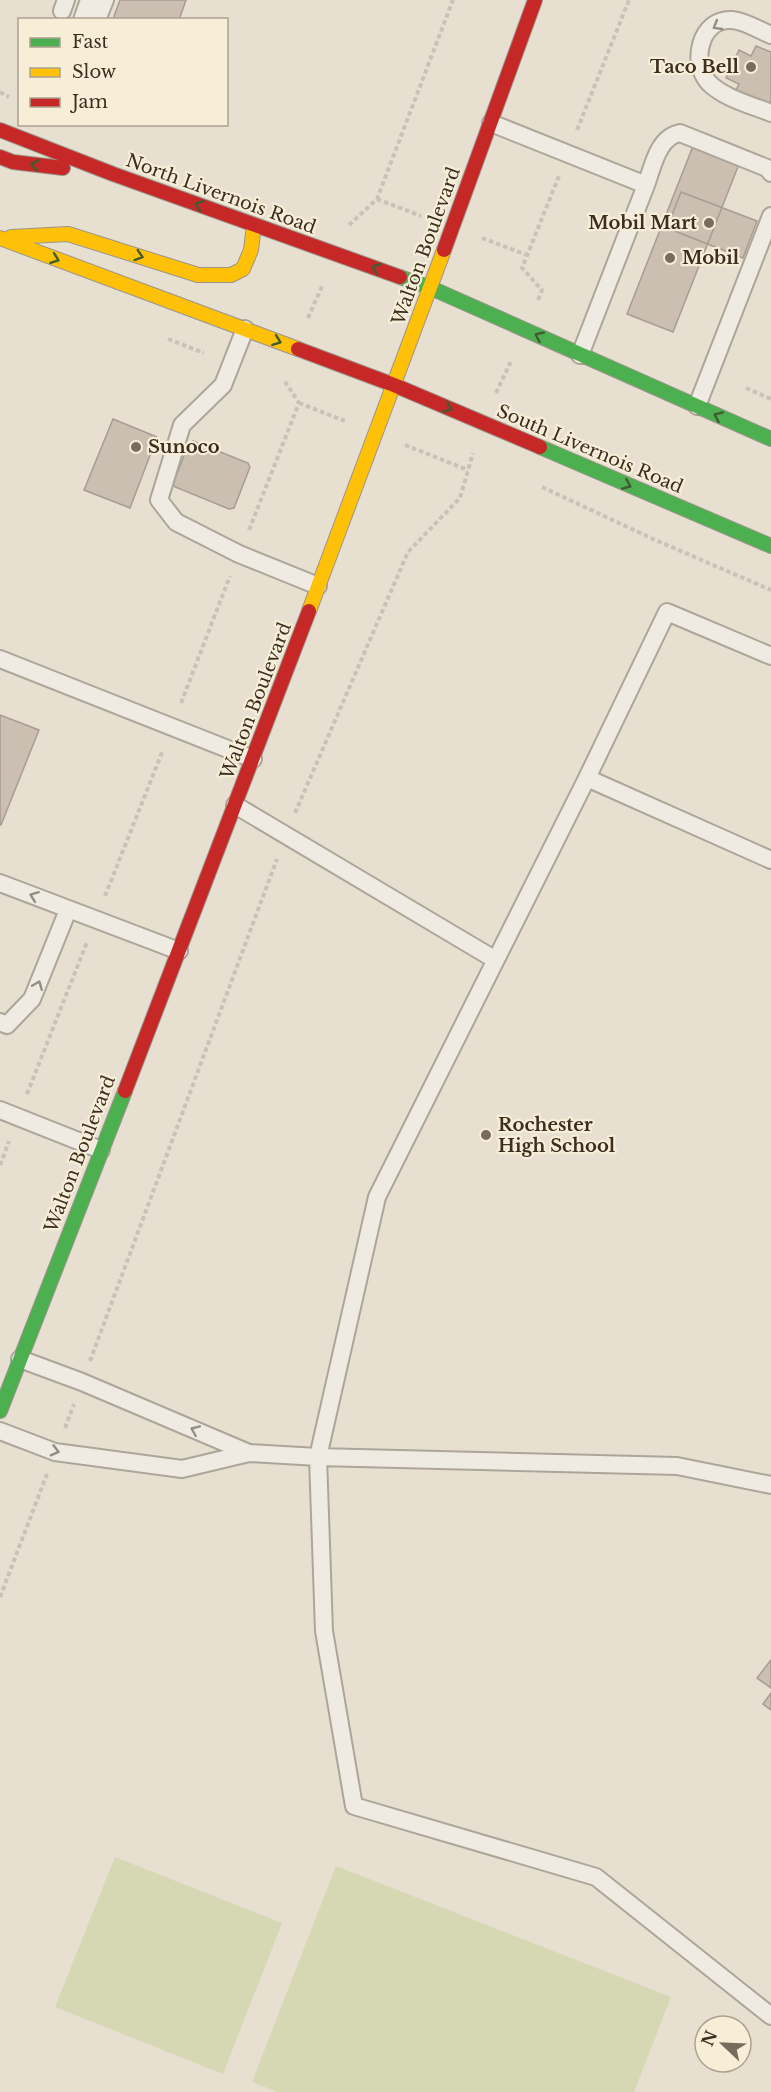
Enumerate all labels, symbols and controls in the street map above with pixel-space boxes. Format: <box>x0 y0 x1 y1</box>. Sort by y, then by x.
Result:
legend <box>18 18 228 126</box>
one-way arrow <box>713 19 723 31</box>
text: Fast <box>72 31 109 53</box>
place label: Taco Bell <box>650 56 740 78</box>
marker: Taco Bell <box>744 60 758 74</box>
text: Slow <box>72 61 117 83</box>
text: Jam <box>70 91 108 113</box>
street label: North Livernois Road <box>123 149 319 239</box>
one-way arrow <box>30 159 39 171</box>
street label: Walton Boulevard <box>387 164 465 329</box>
one-way arrow <box>195 200 205 213</box>
place label: Mobil Mart <box>588 212 697 234</box>
marker: Mobil Mart <box>702 216 716 230</box>
place label: Mobil <box>682 247 740 269</box>
one-way arrow <box>133 249 144 262</box>
one-way arrow <box>49 251 60 264</box>
marker: Mobil <box>663 251 677 265</box>
one-way arrow <box>371 263 382 276</box>
one-way arrow <box>535 332 546 344</box>
one-way arrow <box>271 334 282 347</box>
street label: South Livernois Road <box>494 400 686 498</box>
one-way arrow <box>442 401 453 413</box>
one-way arrow <box>713 411 724 423</box>
place label: Sunoco <box>148 436 220 458</box>
marker: Sunoco <box>129 440 143 454</box>
one-way arrow <box>621 478 632 490</box>
street label: Walton Boulevard <box>216 619 296 784</box>
one-way arrow <box>29 891 40 903</box>
one-way arrow <box>31 980 43 991</box>
street label: Walton Boulevard <box>40 1072 120 1237</box>
place label: Rochester High School <box>498 1114 616 1157</box>
marker: Rochester High School <box>479 1128 493 1142</box>
one-way arrow <box>190 1425 201 1437</box>
one-way arrow <box>49 1444 60 1456</box>
north arrow <box>693 2014 753 2074</box>
text: N <box>697 2027 721 2049</box>

